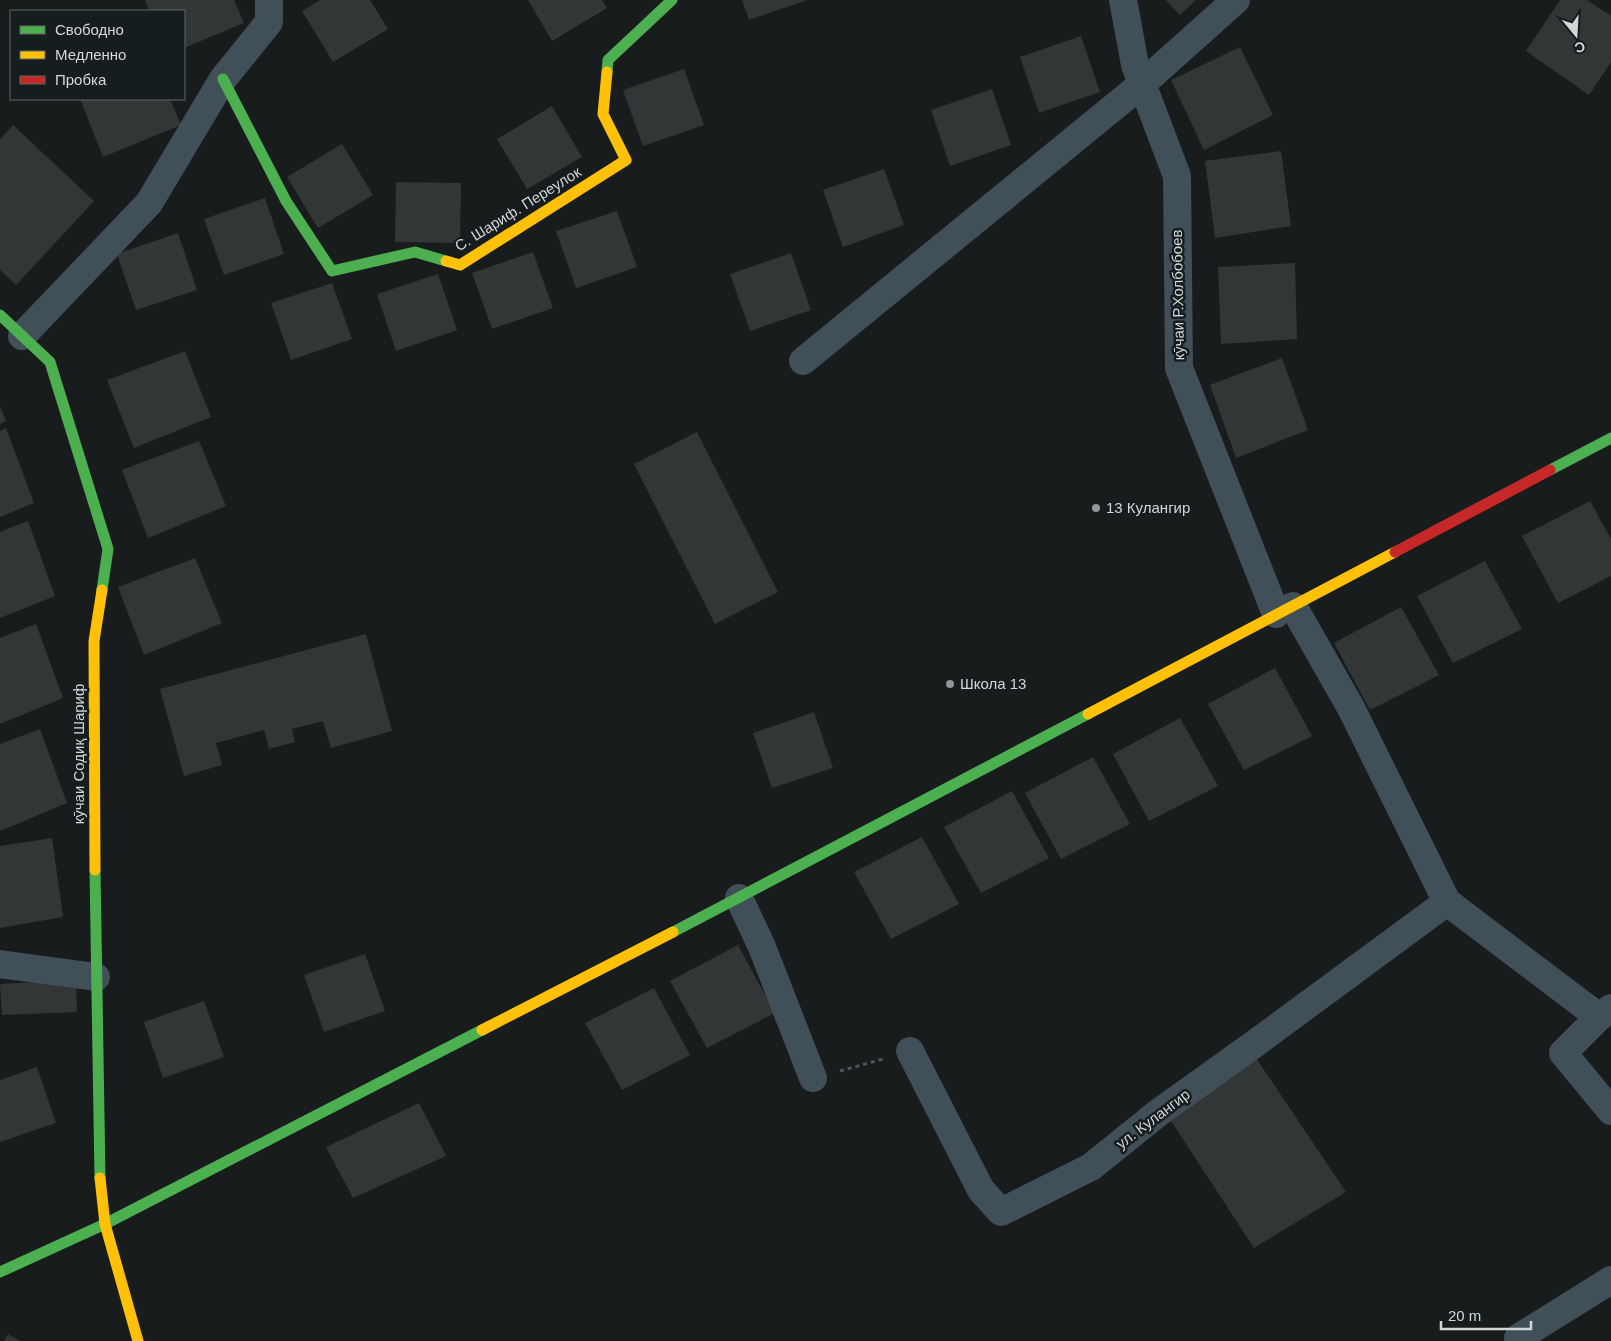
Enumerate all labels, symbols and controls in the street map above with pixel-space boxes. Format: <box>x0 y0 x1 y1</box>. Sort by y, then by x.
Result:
legend <box>10 10 185 100</box>
north arrow <box>1551 10 1601 60</box>
text: Свободно <box>55 21 124 38</box>
text: С <box>1573 38 1587 57</box>
text: Медленно <box>55 46 126 63</box>
text: Пробка <box>55 71 107 88</box>
street label: С. Шариф. Переулок <box>452 163 584 254</box>
street label: кӯчаи Р.Холбобоев <box>1168 229 1187 361</box>
place label: 13 Кулангир <box>1106 499 1190 516</box>
marker: 13 Кулангир <box>1090 502 1102 514</box>
place label: Школа 13 <box>960 675 1026 692</box>
marker: Школа 13 <box>944 678 956 690</box>
street label: кӯчаи Содиқ Шариф <box>70 684 87 824</box>
street label: ул. Кулангир <box>1113 1085 1193 1152</box>
scale bar <box>1441 1298 1531 1330</box>
text: 20 m <box>1448 1307 1481 1324</box>

